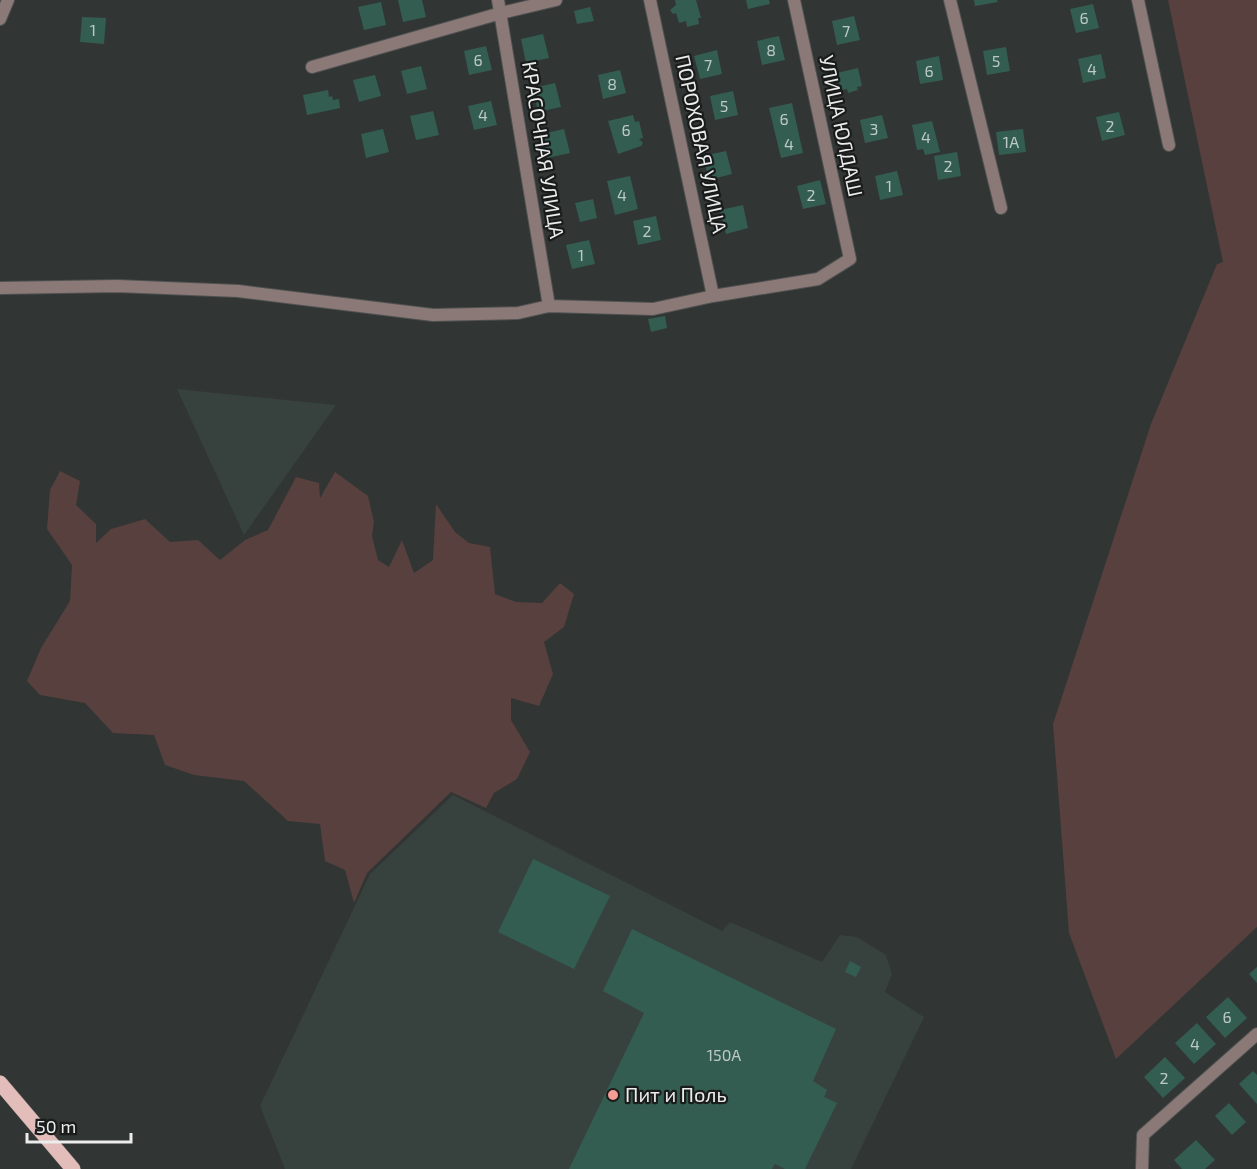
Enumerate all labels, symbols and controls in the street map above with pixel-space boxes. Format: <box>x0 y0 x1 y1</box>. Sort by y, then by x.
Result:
house number: 6 <box>1079 8 1089 27</box>
house number: 1 <box>90 20 96 39</box>
house number: 7 <box>842 21 850 40</box>
house number: 8 <box>766 40 776 59</box>
house number: 6 <box>473 50 483 69</box>
house number: 5 <box>992 51 1000 70</box>
street label: ПОРОХОВАЯ УЛИЦА <box>671 52 733 236</box>
street label: УЛИЦА ЮЛДАШ <box>815 53 869 199</box>
house number: 7 <box>704 55 712 74</box>
street label: КРАСОЧНАЯ УЛИЦА <box>518 59 570 241</box>
house number: 4 <box>1087 59 1097 78</box>
house number: 6 <box>924 61 934 80</box>
house number: 8 <box>607 74 617 93</box>
house number: 5 <box>720 96 728 115</box>
house number: 4 <box>478 105 488 124</box>
house number: 6 <box>779 109 789 128</box>
house number: 2 <box>1106 116 1115 135</box>
house number: 3 <box>870 119 878 138</box>
house number: 6 <box>621 120 631 139</box>
house number: 4 <box>921 127 931 146</box>
house number: 1А <box>1003 132 1019 151</box>
house number: 4 <box>784 134 794 153</box>
house number: 2 <box>944 156 953 175</box>
house number: 1 <box>886 176 892 195</box>
house number: 4 <box>617 185 627 204</box>
house number: 2 <box>807 185 816 204</box>
house number: 2 <box>643 221 652 240</box>
house number: 1 <box>578 245 584 264</box>
house number: 6 <box>1222 1007 1232 1026</box>
house number: 4 <box>1190 1034 1200 1053</box>
house number: 150А <box>707 1045 741 1064</box>
house number: 2 <box>1160 1068 1169 1087</box>
place label: Пит и Поль <box>625 1082 727 1106</box>
marker: Пит и Поль <box>606 1088 620 1102</box>
scale bar <box>27 1106 130 1144</box>
text: 50 m <box>36 1115 76 1137</box>

